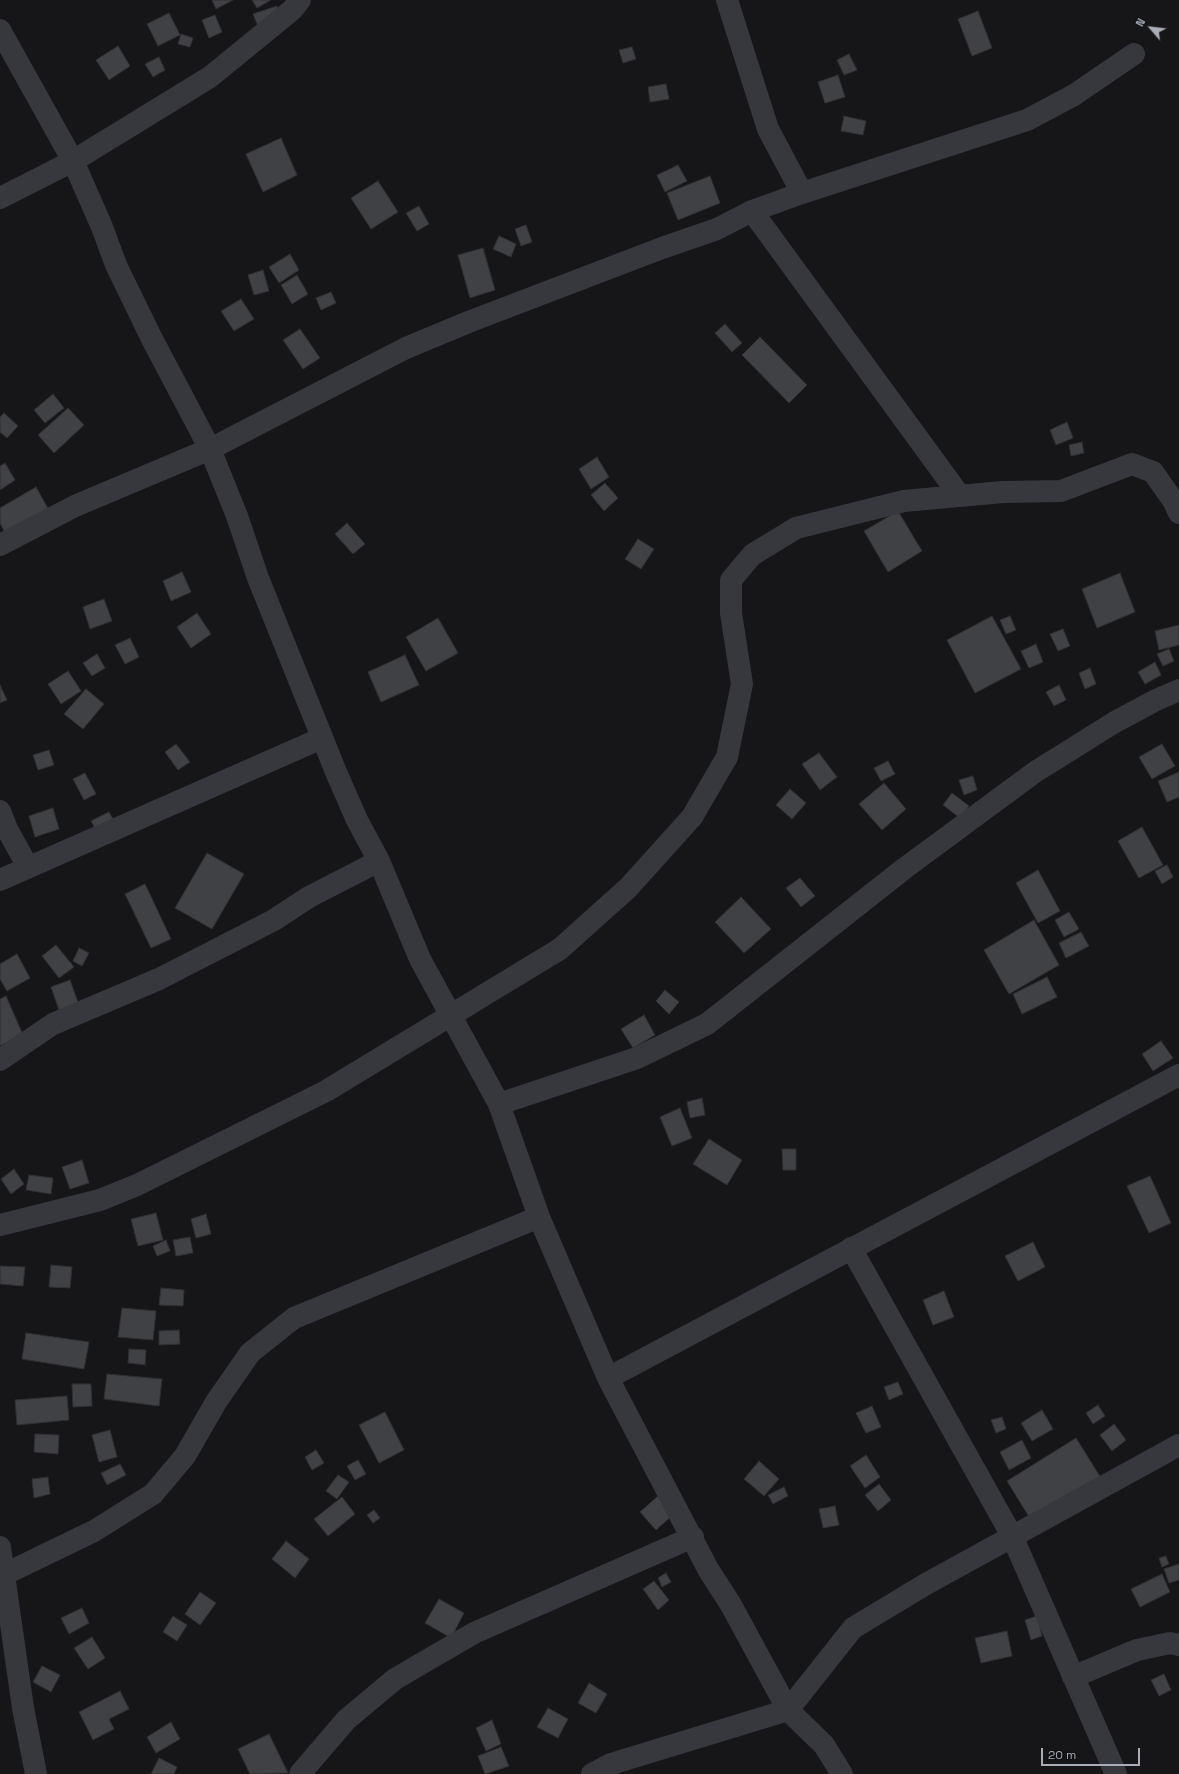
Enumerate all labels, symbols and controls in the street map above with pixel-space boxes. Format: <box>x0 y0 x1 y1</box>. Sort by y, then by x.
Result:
north arrow <box>1131 8 1171 48</box>
text: N <box>1132 16 1148 29</box>
scale bar <box>1043 1740 1142 1766</box>
text: 20 m <box>1048 1747 1076 1763</box>

